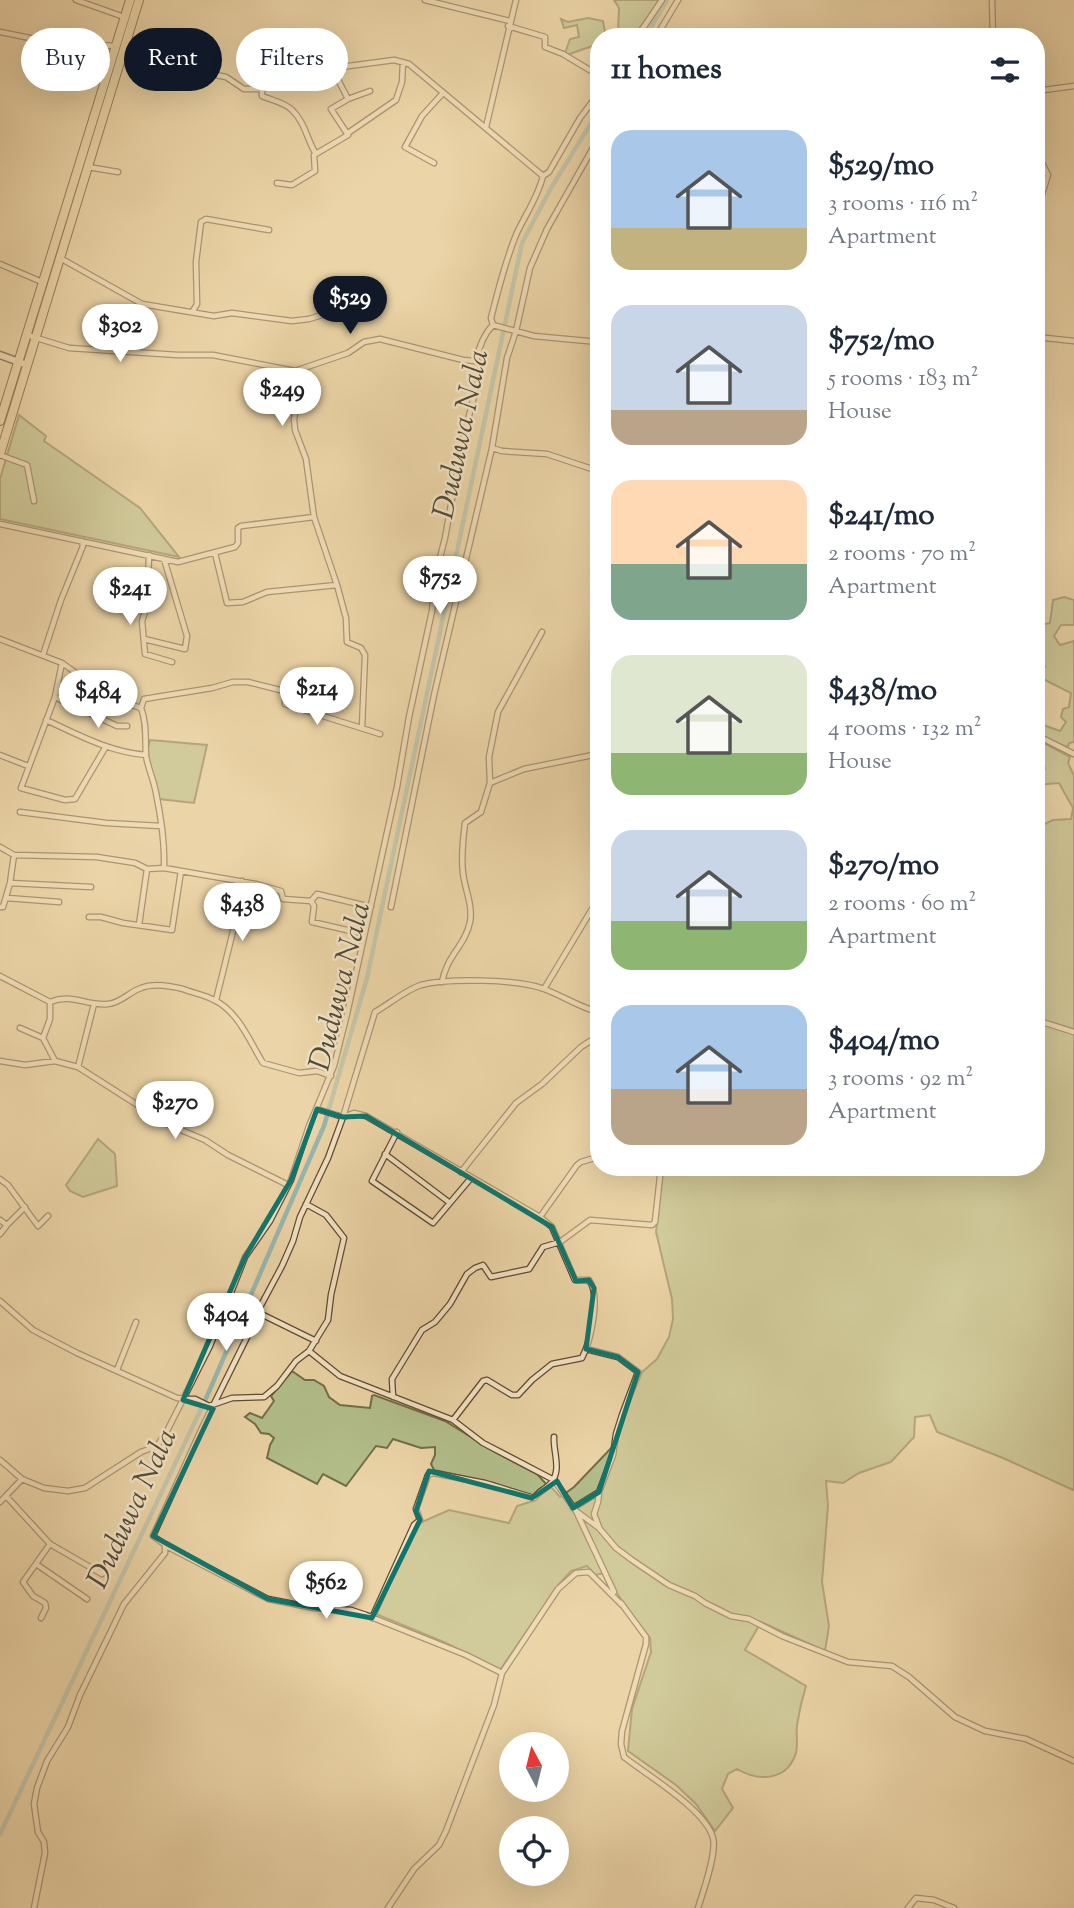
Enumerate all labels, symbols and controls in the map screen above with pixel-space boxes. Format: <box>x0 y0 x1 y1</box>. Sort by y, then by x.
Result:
chip: Buy <box>21 28 110 91</box>
chip: Rent <box>124 28 222 91</box>
chip: Filters <box>236 28 348 91</box>
text: 11 homes <box>611 49 722 92</box>
icon: filters <box>986 51 1024 89</box>
text: $529/mo <box>828 145 934 188</box>
icon: home <box>667 158 751 242</box>
text: 3 rooms · 116 m² <box>828 188 978 221</box>
text: Apartment <box>828 221 937 254</box>
pin: $529 <box>309 276 391 336</box>
text: $529 <box>329 282 371 315</box>
pin: $302 <box>79 304 161 364</box>
text: $302 <box>98 310 142 343</box>
text: $752/mo <box>828 320 935 363</box>
icon: home <box>667 333 751 417</box>
water label: Duduwa Nala <box>423 346 501 523</box>
text: 5 rooms · 183 m² <box>828 363 979 396</box>
pin: $249 <box>241 368 323 428</box>
text: $249 <box>259 374 305 407</box>
text: House <box>828 396 892 429</box>
text: $241/mo <box>828 495 935 538</box>
icon: home <box>667 508 751 592</box>
text: 2 rooms · 70 m² <box>828 538 976 571</box>
pin: $752 <box>399 556 481 616</box>
text: $752 <box>419 562 461 595</box>
pin: $241 <box>89 568 171 627</box>
text: Apartment <box>828 571 937 604</box>
text: $241 <box>109 573 151 606</box>
pin: $214 <box>276 668 358 727</box>
pin: $484 <box>57 670 139 730</box>
text: $438/mo <box>828 670 937 713</box>
text: $214 <box>296 673 338 706</box>
text: $484 <box>75 676 121 709</box>
icon: home <box>667 683 751 767</box>
text: 4 rooms · 132 m² <box>828 713 981 746</box>
text: House <box>828 746 892 779</box>
text: $270/mo <box>828 845 939 888</box>
icon: home <box>667 858 751 942</box>
pin: $438 <box>201 884 283 943</box>
text: 2 rooms · 60 m² <box>828 888 976 921</box>
text: $438 <box>220 889 264 922</box>
water label: Duduwa Nala <box>300 898 383 1075</box>
text: Apartment <box>828 921 937 954</box>
text: $404/mo <box>828 1020 940 1063</box>
icon: home <box>667 1033 751 1117</box>
text: 3 rooms · 92 m² <box>828 1063 973 1096</box>
pin: $270 <box>134 1082 216 1141</box>
text: $270 <box>152 1087 198 1120</box>
text: Apartment <box>828 1096 937 1129</box>
pin: $404 <box>185 1294 267 1353</box>
text: $404 <box>203 1299 249 1332</box>
water label: Duduwa Nala <box>77 1422 189 1596</box>
pin: $562 <box>285 1562 367 1621</box>
text: $562 <box>305 1567 347 1600</box>
north arrow <box>499 1732 569 1802</box>
map controls <box>499 1732 569 1886</box>
button: locate <box>499 1816 569 1886</box>

